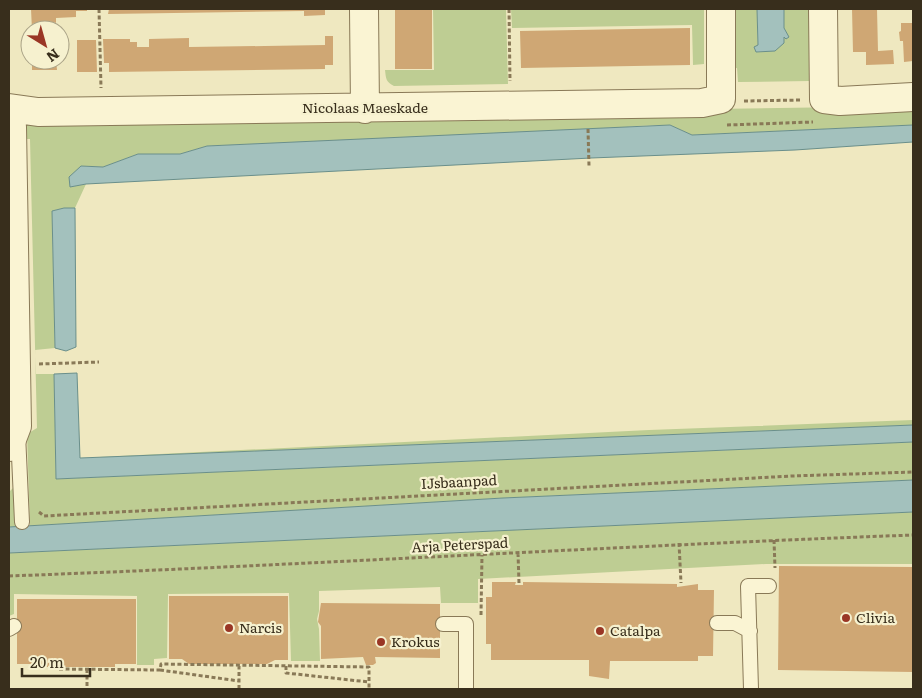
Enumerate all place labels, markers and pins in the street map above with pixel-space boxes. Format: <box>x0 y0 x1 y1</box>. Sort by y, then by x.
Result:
place label: Clivia <box>856 607 896 627</box>
marker: Clivia <box>840 612 852 624</box>
place label: Narcis <box>239 617 282 637</box>
place label: Catalpa <box>610 620 661 640</box>
marker: Narcis <box>223 622 235 634</box>
marker: Catalpa <box>594 625 606 637</box>
place label: Krokus <box>391 631 440 651</box>
marker: Krokus <box>375 636 387 648</box>

